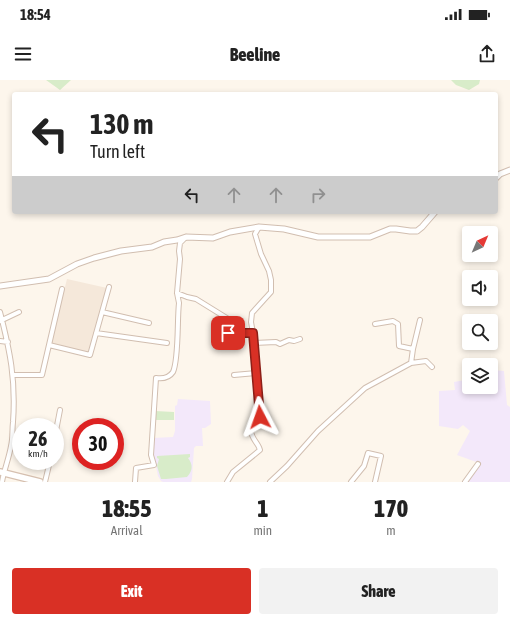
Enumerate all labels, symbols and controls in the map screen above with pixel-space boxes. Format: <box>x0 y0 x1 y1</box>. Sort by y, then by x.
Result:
text: 18:54 <box>20 6 51 23</box>
icon: menu <box>12 43 34 65</box>
icon: share <box>476 43 498 65</box>
text: Beeline <box>230 44 280 65</box>
icon: left <box>24 108 76 160</box>
text: 130 m <box>90 108 153 140</box>
text: Turn left <box>90 141 145 162</box>
icon: left <box>181 184 203 206</box>
icon: ahead <box>223 184 245 206</box>
icon: ahead <box>265 184 287 206</box>
icon: right <box>307 184 329 206</box>
north arrow <box>462 226 498 262</box>
map controls <box>462 226 498 394</box>
button: sound <box>462 270 498 306</box>
button: search <box>462 314 498 350</box>
pin <box>211 316 245 350</box>
icon: arrive <box>217 322 239 344</box>
button: layers <box>462 358 498 394</box>
position arrow <box>239 396 281 438</box>
speed limit sign: 30 <box>72 418 124 470</box>
text: 26 <box>29 427 47 450</box>
text: km/h <box>28 448 48 459</box>
text: 18:55 <box>102 495 151 522</box>
text: 1 <box>257 495 268 522</box>
text: 170 <box>374 495 408 522</box>
text: Arrival <box>111 523 143 538</box>
text: min <box>253 523 272 538</box>
text: m <box>386 523 396 538</box>
button: Exit <box>12 568 251 614</box>
button: Share <box>259 568 498 614</box>

